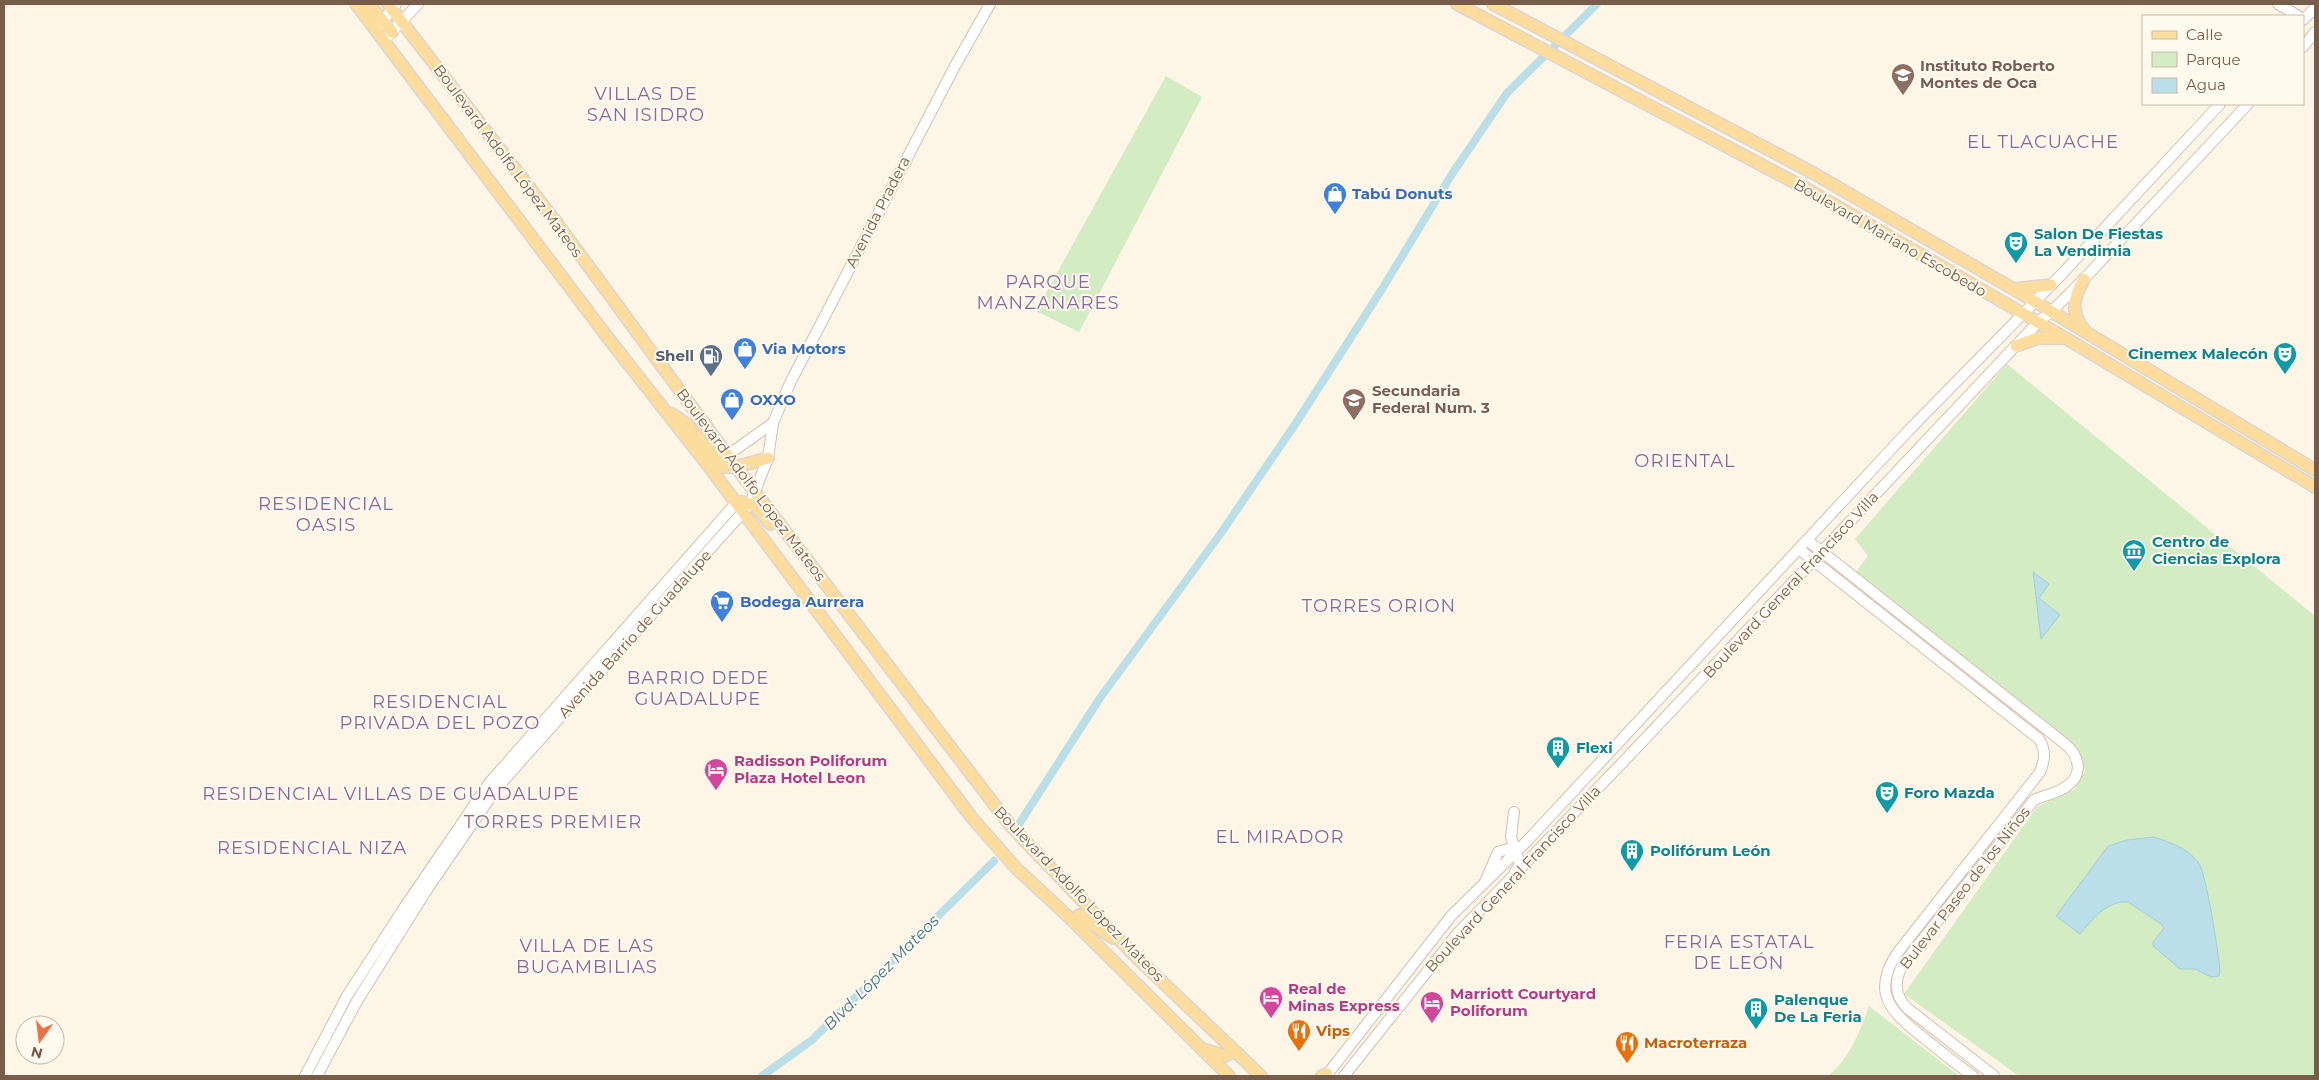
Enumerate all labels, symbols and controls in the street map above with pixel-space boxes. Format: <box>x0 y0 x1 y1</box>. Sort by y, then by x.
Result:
legend <box>2142 15 2304 105</box>
text: Calle <box>2186 25 2223 44</box>
text: Parque <box>2186 50 2241 69</box>
place label: Instituto Roberto Montes de Oca <box>1920 56 2055 92</box>
street label: Boulevard Adolfo López Mateos <box>430 61 587 261</box>
school or university icon: Instituto Roberto Montes de Oca <box>1890 62 1916 96</box>
text: Agua <box>2186 75 2226 94</box>
district label: VILLAS DE SAN ISIDRO <box>587 83 705 126</box>
district label: EL TLACUACHE <box>1967 131 2119 153</box>
street label: Avenida Pradera <box>841 153 914 271</box>
street label: Boulevard Mariano Escobedo <box>1790 174 1990 301</box>
shop icon: Tabú Donuts <box>1322 181 1348 215</box>
place label: Tabú Donuts <box>1352 184 1452 203</box>
place label: Salon De Fiestas La Vendimia <box>2034 224 2163 260</box>
theatre icon: Salon De Fiestas La Vendimia <box>2003 230 2029 264</box>
district label: PARQUE MANZANARES <box>976 271 1120 314</box>
shop icon: Via Motors <box>732 336 758 370</box>
place label: Via Motors <box>761 339 846 358</box>
theatre icon: Cinemex Malecón <box>2272 341 2298 375</box>
fuel station icon: Shell <box>698 343 724 377</box>
place label: Cinemex Malecón <box>2128 344 2268 363</box>
place label: Shell <box>656 346 694 365</box>
place label: Secundaria Federal Num. 3 <box>1372 381 1490 417</box>
street label: Boulevard Adolfo López Mateos <box>673 385 830 585</box>
shop icon: OXXO <box>719 387 745 421</box>
school or university icon: Secundaria Federal Num. 3 <box>1341 387 1367 421</box>
place label: OXXO <box>750 390 796 409</box>
district label: ORIENTAL <box>1634 450 1736 472</box>
street label: Boulevard General Francisco Villa <box>1699 487 1882 682</box>
district label: RESIDENCIAL OASIS <box>258 493 394 536</box>
place label: Centro de Ciencias Explora <box>2152 532 2281 568</box>
museum icon: Centro de Ciencias Explora <box>2121 538 2147 572</box>
street label: Avenida Barrio de Guadalupe <box>554 546 715 722</box>
supermarket icon: Bodega Aurrera <box>709 589 735 623</box>
place label: Bodega Aurrera <box>740 592 864 611</box>
district label: TORRES ORION <box>1302 595 1456 617</box>
district label: BARRIO DEDE GUADALUPE <box>627 667 769 710</box>
district label: RESIDENCIAL PRIVADA DEL POZO <box>340 691 540 734</box>
building icon: Flexi <box>1545 735 1571 769</box>
place label: Flexi <box>1576 738 1613 757</box>
place label: Radisson Poliforum Plaza Hotel Leon <box>734 751 887 787</box>
hotel icon: Radisson Poliforum Plaza Hotel Leon <box>703 757 729 791</box>
theatre icon: Foro Mazda <box>1874 780 1900 814</box>
street label: Boulevard General Francisco Villa <box>1421 781 1604 976</box>
district label: RESIDENCIAL VILLAS DE GUADALUPE <box>202 783 580 805</box>
place label: Foro Mazda <box>1904 783 1995 802</box>
street label: Boulevard Adolfo López Mateos <box>990 802 1168 985</box>
street label: Bulevar Paseo de los Niños <box>1895 803 2034 973</box>
district label: TORRES PREMIER <box>464 811 642 833</box>
district label: EL MIRADOR <box>1216 826 1344 848</box>
district label: RESIDENCIAL NIZA <box>217 837 407 859</box>
building icon: Polifórum León <box>1619 838 1645 872</box>
place label: Polifórum León <box>1650 841 1771 860</box>
water label: Blvd. López Mateos <box>820 911 943 1034</box>
district label: FERIA ESTATAL DE LEÓN <box>1664 931 1814 974</box>
district label: VILLA DE LAS BUGAMBILIAS <box>516 935 658 978</box>
place label: Real de Minas Express <box>1288 979 1400 1015</box>
place label: Marriott Courtyard Poliforum <box>1450 984 1596 1020</box>
hotel icon: Real de Minas Express <box>1258 985 1284 1019</box>
hotel icon: Marriott Courtyard Poliforum <box>1419 990 1445 1024</box>
place label: Palenque De La Feria <box>1774 990 1862 1026</box>
building icon: Palenque De La Feria <box>1743 996 1769 1030</box>
north arrow <box>15 1015 65 1065</box>
restaurant icon: Vips <box>1286 1018 1312 1052</box>
place label: Vips <box>1315 1021 1350 1040</box>
restaurant icon: Macroterraza <box>1614 1030 1640 1064</box>
place label: Macroterraza <box>1644 1033 1747 1052</box>
text: N <box>29 1043 45 1063</box>

